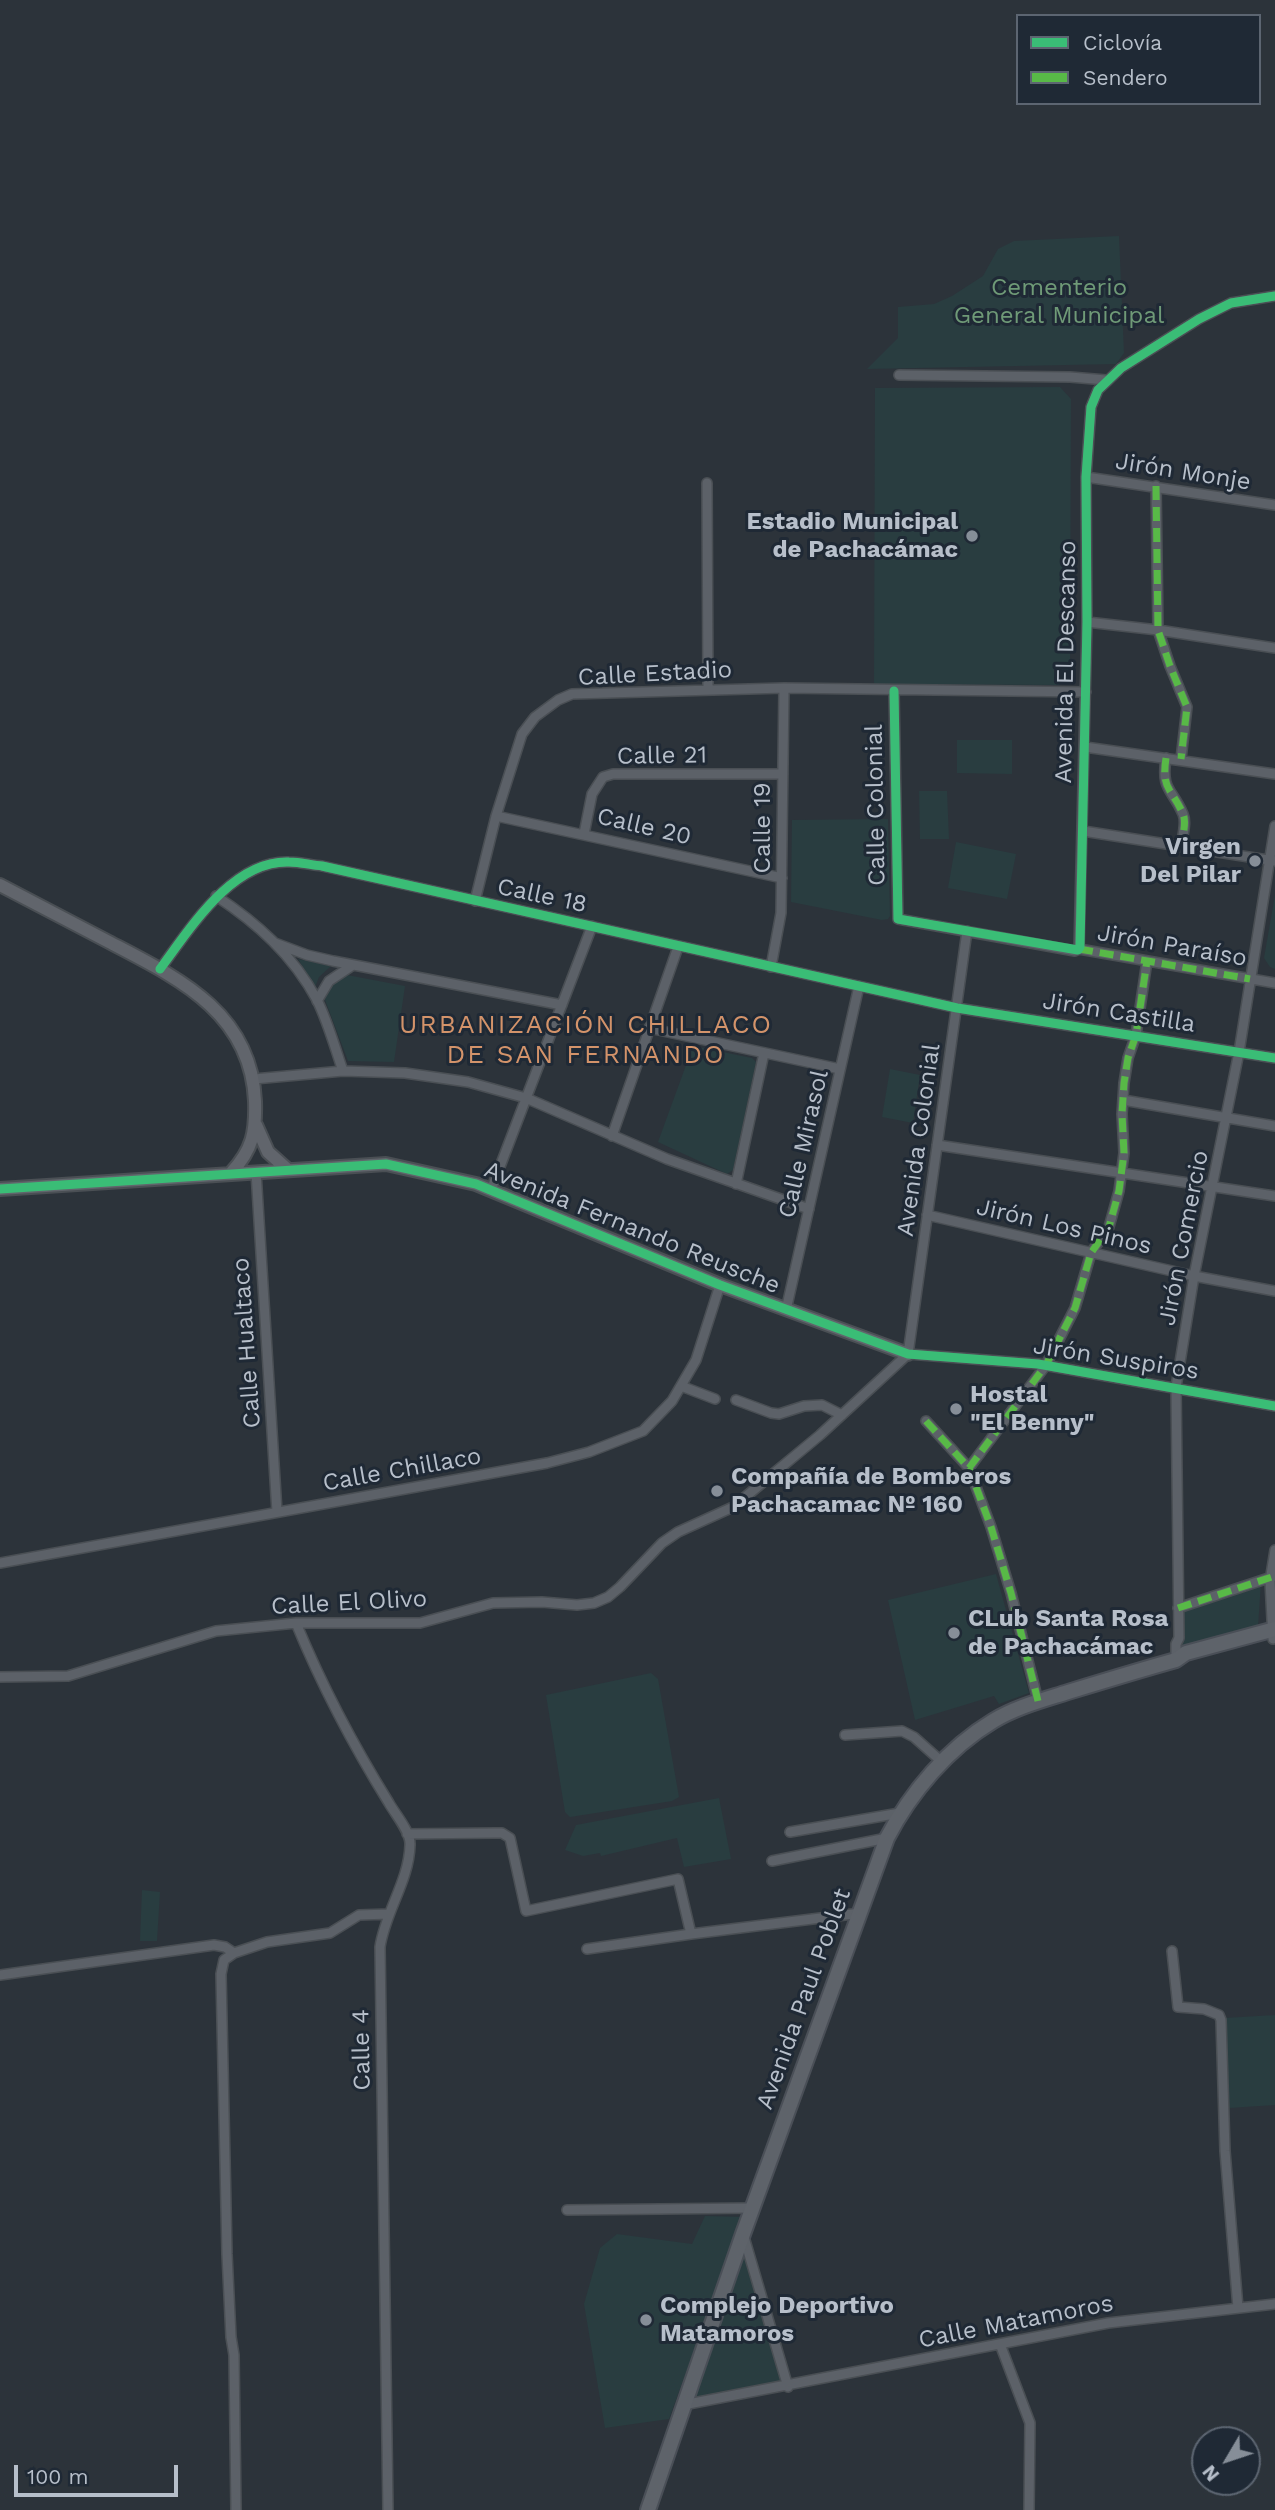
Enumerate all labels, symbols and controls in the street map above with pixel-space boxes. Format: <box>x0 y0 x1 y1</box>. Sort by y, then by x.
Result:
legend <box>1016 14 1261 105</box>
text: Ciclovía <box>1083 30 1162 55</box>
text: Sendero <box>1083 65 1168 90</box>
park label: Cementerio General Municipal <box>954 274 1164 330</box>
street label: Jirón Monje <box>1113 447 1253 497</box>
place label: Estadio Municipal de Pachacámac <box>747 508 958 564</box>
marker: Estadio Municipal de Pachacámac <box>964 528 980 544</box>
street label: Avenida El Descanso <box>1049 540 1083 784</box>
street label: Calle Estadio <box>577 656 733 692</box>
street label: Calle Colonial <box>860 724 892 886</box>
street label: Calle 21 <box>617 741 707 771</box>
street label: Calle 19 <box>749 783 777 873</box>
street label: Calle 20 <box>594 802 694 852</box>
place label: Virgen Del Pilar <box>1140 833 1241 889</box>
marker: Virgen Del Pilar <box>1247 853 1263 869</box>
street label: Calle 18 <box>495 872 589 920</box>
street label: Jirón Paraíso <box>1095 919 1249 973</box>
street label: Jirón Castilla <box>1041 987 1197 1039</box>
district label: URBANIZACIÓN CHILLACO DE SAN FERNANDO <box>402 1009 770 1070</box>
street label: Avenida Colonial <box>891 1042 947 1238</box>
street label: Calle Mirasol <box>773 1067 835 1221</box>
street label: Jirón Comercio <box>1153 1148 1215 1328</box>
street label: Avenida Fernando Reusche <box>480 1155 784 1301</box>
street label: Jirón Los Pinos <box>974 1193 1154 1261</box>
street label: Calle Hualtaco <box>227 1257 267 1429</box>
street label: Jirón Suspiros <box>1031 1332 1201 1386</box>
place label: Hostal "El Benny" <box>970 1381 1094 1437</box>
marker: Hostal "El Benny" <box>948 1401 964 1417</box>
street label: Calle Chillaco <box>320 1442 484 1498</box>
place label: Compañía de Bomberos Pachacamac Nº 160 <box>731 1463 1011 1519</box>
marker: Compañía de Bomberos Pachacamac Nº 160 <box>709 1483 725 1499</box>
street label: Calle El Olivo <box>270 1585 428 1621</box>
place label: CLub Santa Rosa de Pachacámac <box>968 1605 1168 1661</box>
marker: CLub Santa Rosa de Pachacámac <box>946 1625 962 1641</box>
street label: Avenida Paul Poblet <box>751 1885 857 2113</box>
street label: Calle 4 <box>347 2009 377 2091</box>
street label: Calle Matamoros <box>916 2289 1116 2355</box>
place label: Complejo Deportivo Matamoros <box>660 2292 894 2348</box>
marker: Complejo Deportivo Matamoros <box>638 2312 654 2328</box>
north arrow <box>1191 2426 1261 2496</box>
scale bar <box>18 2450 182 2494</box>
text: N <box>1197 2461 1224 2486</box>
text: 100 m <box>27 2464 89 2489</box>

